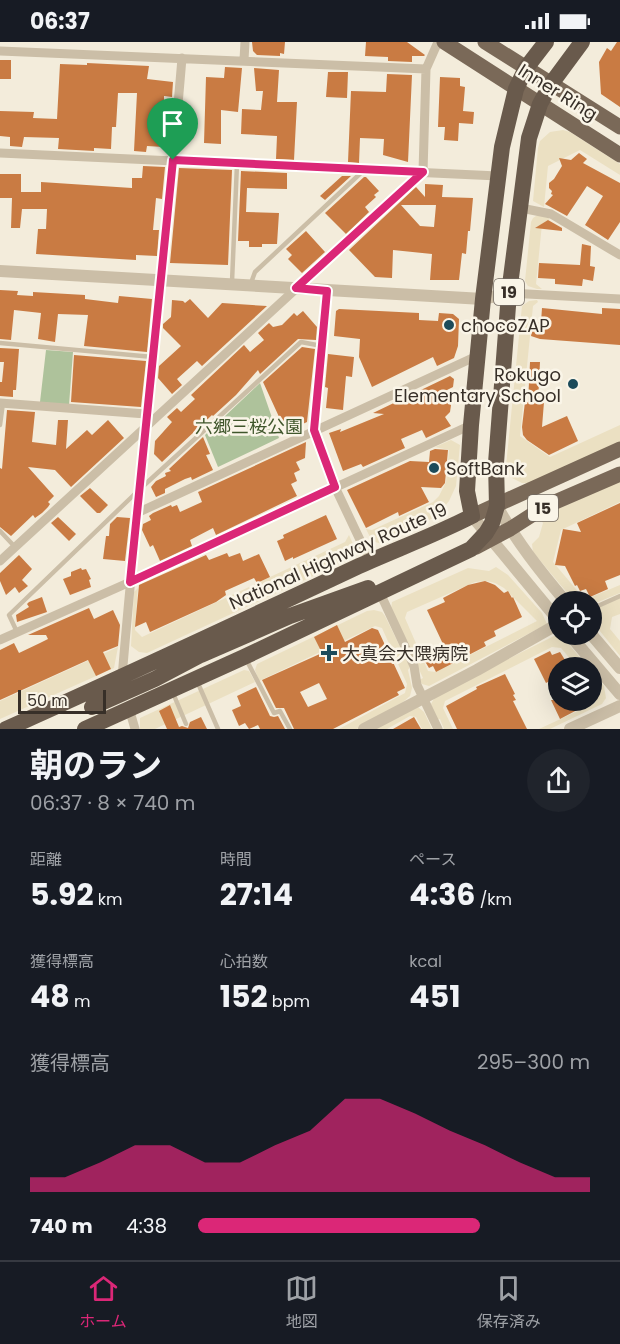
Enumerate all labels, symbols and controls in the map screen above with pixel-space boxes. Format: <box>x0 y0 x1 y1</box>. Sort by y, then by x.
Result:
text: 06:37 <box>30 6 90 37</box>
street label: Inner Ring <box>514 58 602 126</box>
pin <box>147 98 198 160</box>
icon: arrive <box>156 107 189 140</box>
road number: 19 <box>494 279 524 305</box>
place label: chocoZAP <box>461 313 550 338</box>
marker: chocoZAP <box>442 318 456 332</box>
place label: Rokugo Elementary School <box>394 362 561 408</box>
marker: Rokugo Elementary School <box>566 377 580 391</box>
park label: 六郷三桜公園 <box>195 414 303 439</box>
place label: SoftBank <box>446 456 525 481</box>
marker: SoftBank <box>427 461 441 475</box>
road number: 15 <box>528 495 558 521</box>
street label: National Highway Route 19 <box>225 497 451 615</box>
map controls <box>548 591 602 711</box>
button: locate <box>548 591 602 645</box>
place label: 大真会大隈病院 <box>342 641 468 666</box>
marker: 大真会大隈病院 <box>320 644 338 662</box>
button: layers <box>548 657 602 711</box>
scale bar <box>18 687 106 714</box>
text: 50 m <box>27 689 68 712</box>
text: 朝のラン <box>30 742 162 789</box>
button: share <box>527 749 590 812</box>
text: 06:37 · 8 × 740 m <box>30 789 195 817</box>
text: 距離 <box>30 848 62 871</box>
text: 時間 <box>220 848 252 871</box>
text: ペース <box>409 848 457 871</box>
text: 5.92 <box>30 873 94 916</box>
text: 27:14 <box>220 873 293 916</box>
text: 4:36 <box>409 873 475 916</box>
text: km <box>94 888 123 911</box>
text: /km <box>475 888 512 911</box>
text: 獲得標高 <box>30 950 94 973</box>
text: 心拍数 <box>220 950 268 973</box>
text: kcal <box>409 950 442 973</box>
text: 48 <box>30 975 70 1018</box>
text: 152 <box>220 975 268 1018</box>
text: 451 <box>409 975 460 1018</box>
text: m <box>70 990 91 1013</box>
text: bpm <box>268 990 310 1013</box>
text: 295–300 m <box>477 1048 590 1076</box>
text: 獲得標高 <box>30 1049 110 1077</box>
text: 740 m <box>30 1212 93 1240</box>
text: 4:38 <box>126 1212 167 1240</box>
tab: ホーム <box>79 1272 127 1334</box>
tab: 地図 <box>285 1272 318 1334</box>
tab: 保存済み <box>477 1272 541 1334</box>

